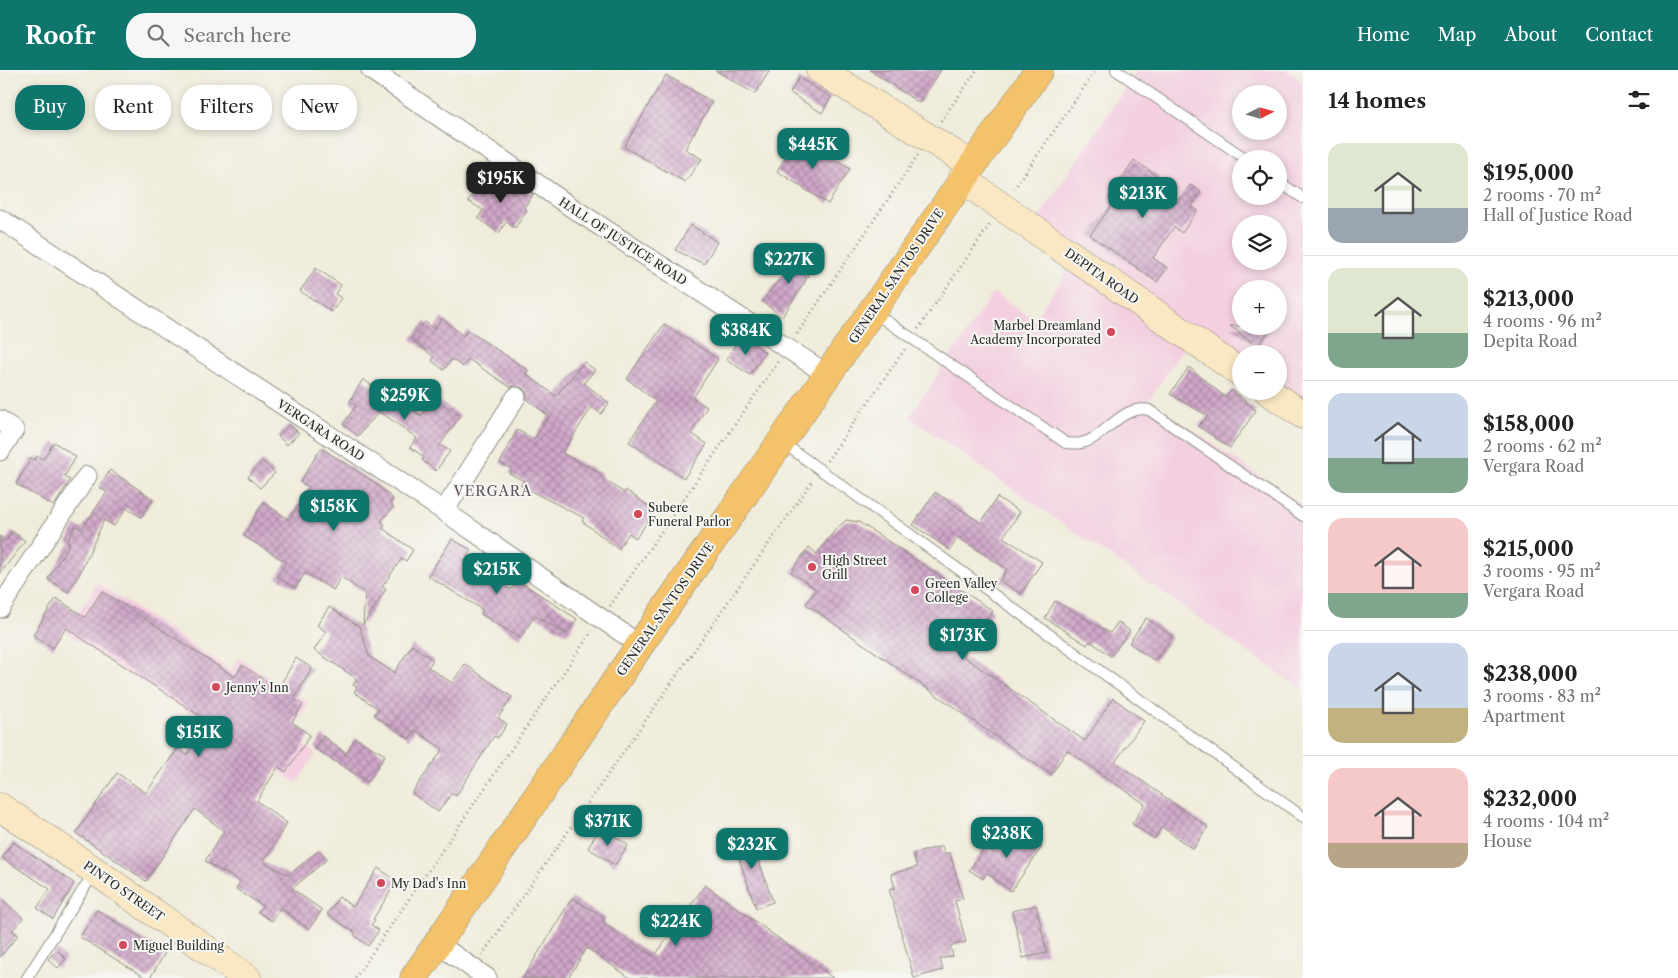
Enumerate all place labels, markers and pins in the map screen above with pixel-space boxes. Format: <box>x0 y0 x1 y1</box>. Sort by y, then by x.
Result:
pin: $445K <box>778 128 848 170</box>
pin: $195K <box>466 162 536 204</box>
pin: $213K <box>1108 176 1178 219</box>
pin: $227K <box>754 242 824 285</box>
pin: $384K <box>711 314 781 356</box>
place label: Marbel Dreamland Academy Incorporated <box>969 318 1102 347</box>
marker: Marbel Dreamland Academy Incorporated <box>1105 326 1117 338</box>
pin: $259K <box>370 378 440 421</box>
pin: $158K <box>299 490 369 532</box>
place label: Subere Funeral Parlor <box>648 500 731 529</box>
marker: Subere Funeral Parlor <box>632 508 644 520</box>
pin: $215K <box>462 552 532 595</box>
place label: High Street Grill <box>822 553 888 582</box>
marker: High Street Grill <box>806 561 818 573</box>
place label: Green Valley College <box>925 576 998 605</box>
marker: Green Valley College <box>909 584 921 596</box>
pin: $173K <box>928 618 998 661</box>
place label: Jenny's Inn <box>224 680 289 695</box>
marker: Jenny's Inn <box>210 681 222 693</box>
pin: $151K <box>164 716 234 758</box>
pin: $371K <box>573 804 643 847</box>
pin: $238K <box>972 816 1042 859</box>
pin: $232K <box>717 828 787 870</box>
place label: My Dad's Inn <box>391 876 467 891</box>
marker: My Dad's Inn <box>375 877 387 889</box>
pin: $224K <box>641 904 711 947</box>
place label: Miguel Building <box>133 938 224 953</box>
marker: Miguel Building <box>117 939 129 951</box>

